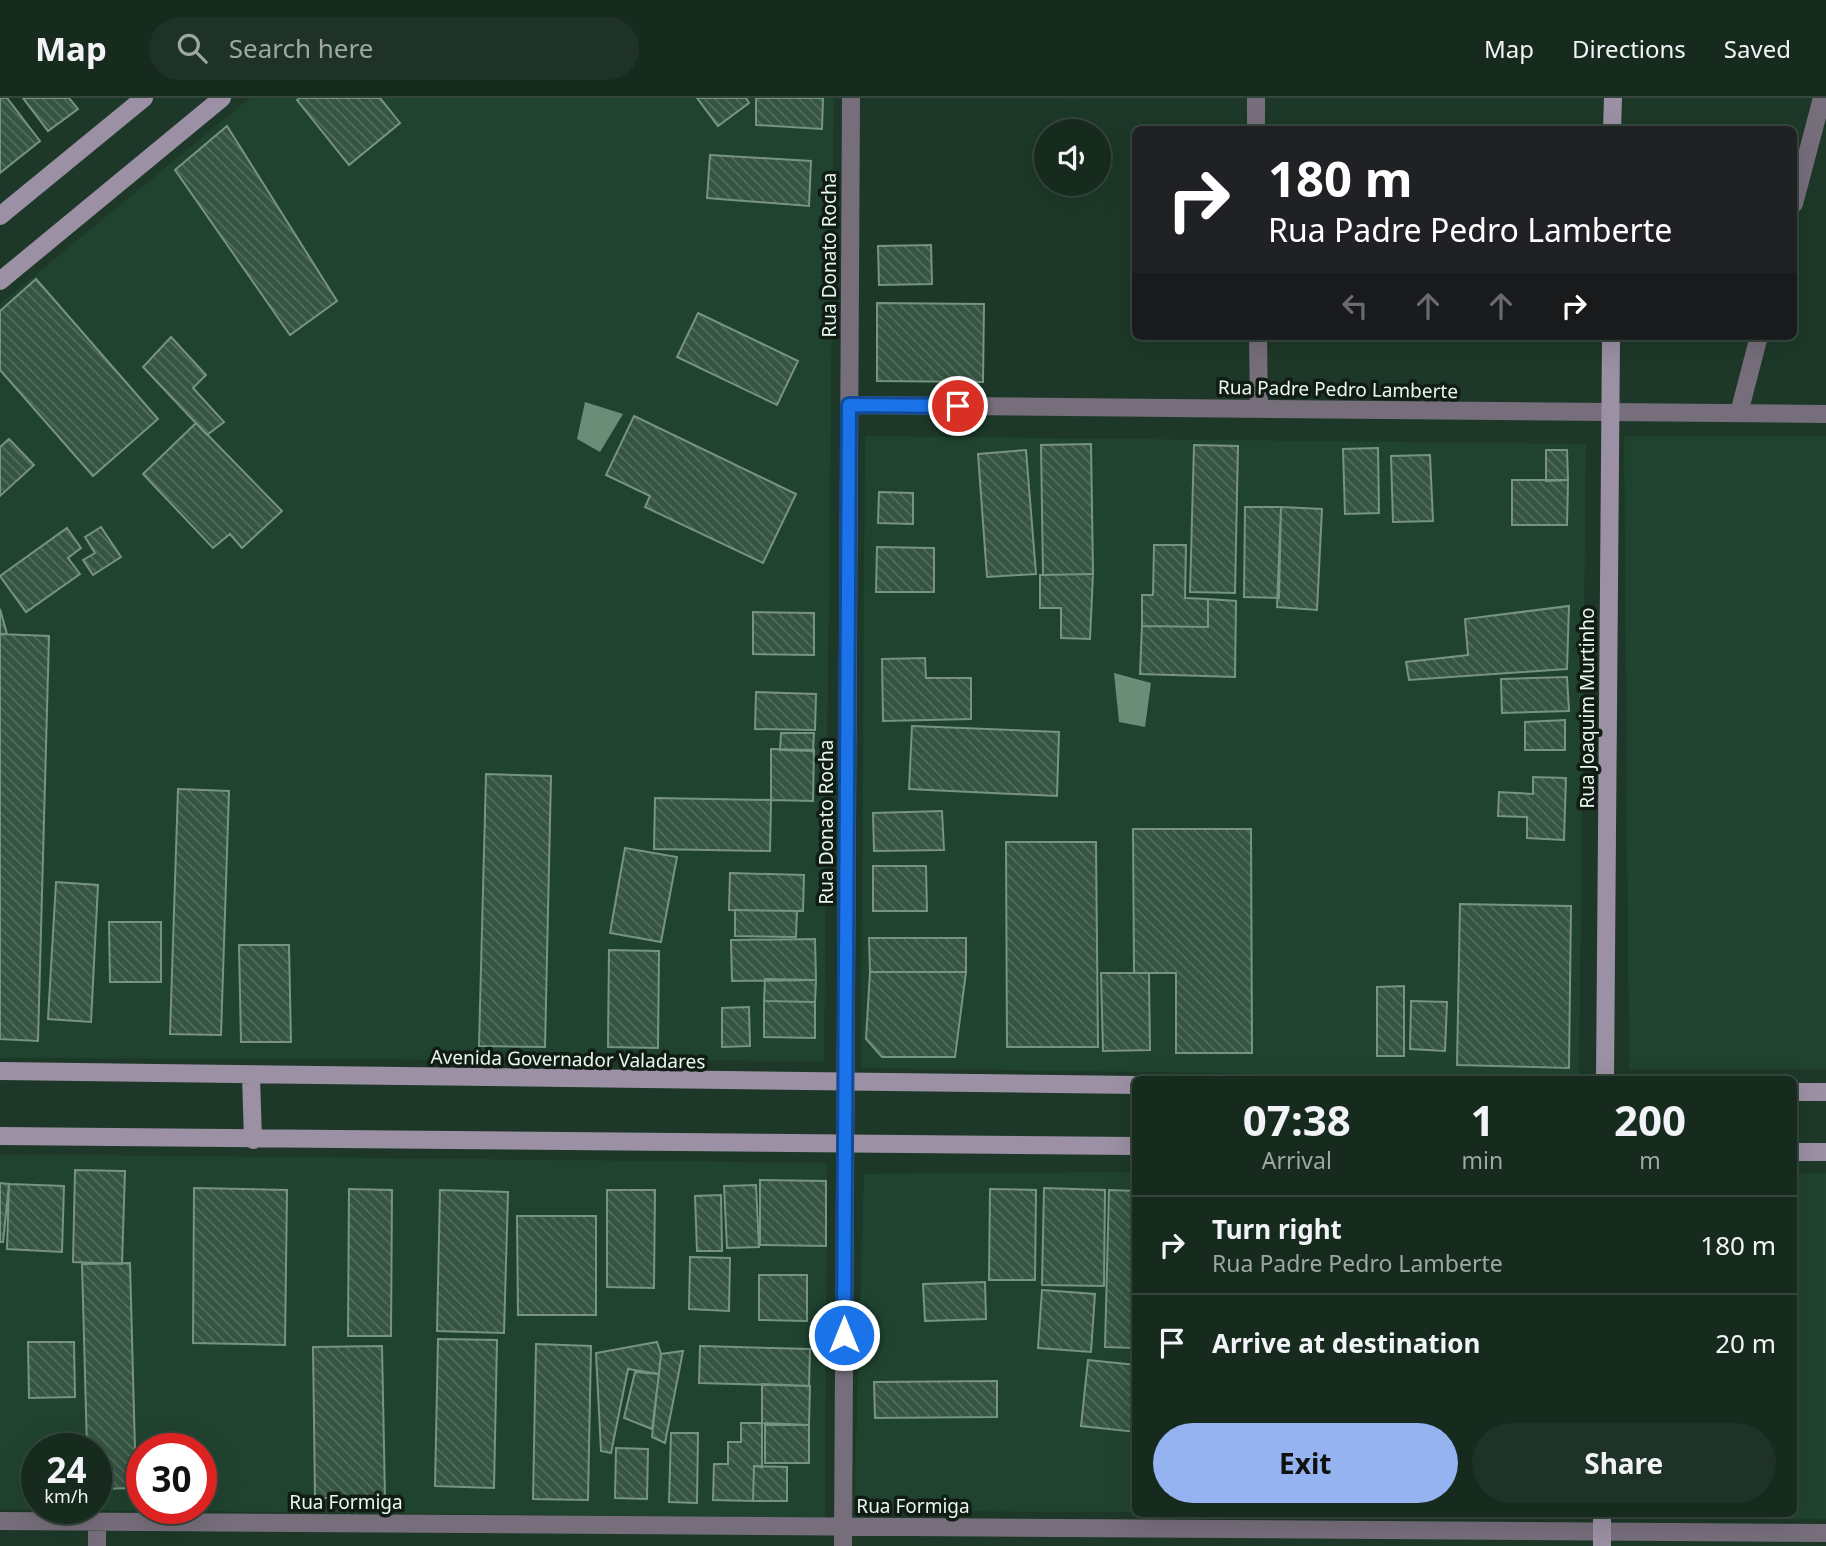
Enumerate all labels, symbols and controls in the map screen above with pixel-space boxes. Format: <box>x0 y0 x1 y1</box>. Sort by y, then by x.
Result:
search box <box>149 17 639 80</box>
text: Map <box>35 26 107 71</box>
icon: search <box>173 29 211 67</box>
text: Search here <box>229 30 373 66</box>
text: Map <box>1484 32 1534 65</box>
text: Directions <box>1572 32 1686 65</box>
text: Saved <box>1724 32 1791 65</box>
map controls <box>1034 119 1111 196</box>
button: sound <box>1034 119 1111 196</box>
text: 180 m <box>1268 145 1413 211</box>
icon: right <box>1153 154 1244 245</box>
street label: Rua Donato Rocha <box>816 172 842 338</box>
text: Rua Padre Pedro Lamberte <box>1268 208 1672 251</box>
icon: left <box>1336 287 1374 325</box>
icon: ahead <box>1409 287 1447 325</box>
icon: ahead <box>1482 287 1520 325</box>
icon: right <box>1555 287 1593 325</box>
street label: Rua Padre Pedro Lamberte <box>1218 374 1458 404</box>
pin <box>928 376 988 436</box>
icon: arrive <box>939 387 977 425</box>
street label: Rua Joaquim Murtinho <box>1574 607 1600 809</box>
street label: Rua Donato Rocha <box>813 739 839 905</box>
street label: Avenida Governador Valadares <box>430 1044 706 1074</box>
text: 07:38 <box>1243 1091 1351 1148</box>
text: 1 <box>1470 1091 1494 1148</box>
text: 200 <box>1614 1091 1686 1148</box>
text: Arrival <box>1262 1144 1332 1176</box>
text: min <box>1462 1144 1503 1176</box>
text: m <box>1639 1144 1661 1176</box>
text: Turn right <box>1212 1211 1342 1247</box>
icon: right <box>1153 1226 1191 1264</box>
text: 180 m <box>1700 1227 1776 1263</box>
text: Rua Padre Pedro Lamberte <box>1212 1247 1503 1279</box>
position arrow <box>807 1298 881 1372</box>
icon: arrive <box>1153 1324 1191 1362</box>
text: Arrive at destination <box>1212 1325 1481 1361</box>
text: 20 m <box>1715 1325 1776 1361</box>
button: Exit <box>1153 1423 1458 1503</box>
button: Share <box>1472 1423 1776 1503</box>
speed limit sign: 30 <box>126 1433 217 1524</box>
text: 24 <box>46 1446 87 1493</box>
text: km/h <box>44 1484 89 1508</box>
street label: Rua Formiga <box>289 1489 403 1515</box>
street label: Rua Formiga <box>856 1493 970 1519</box>

